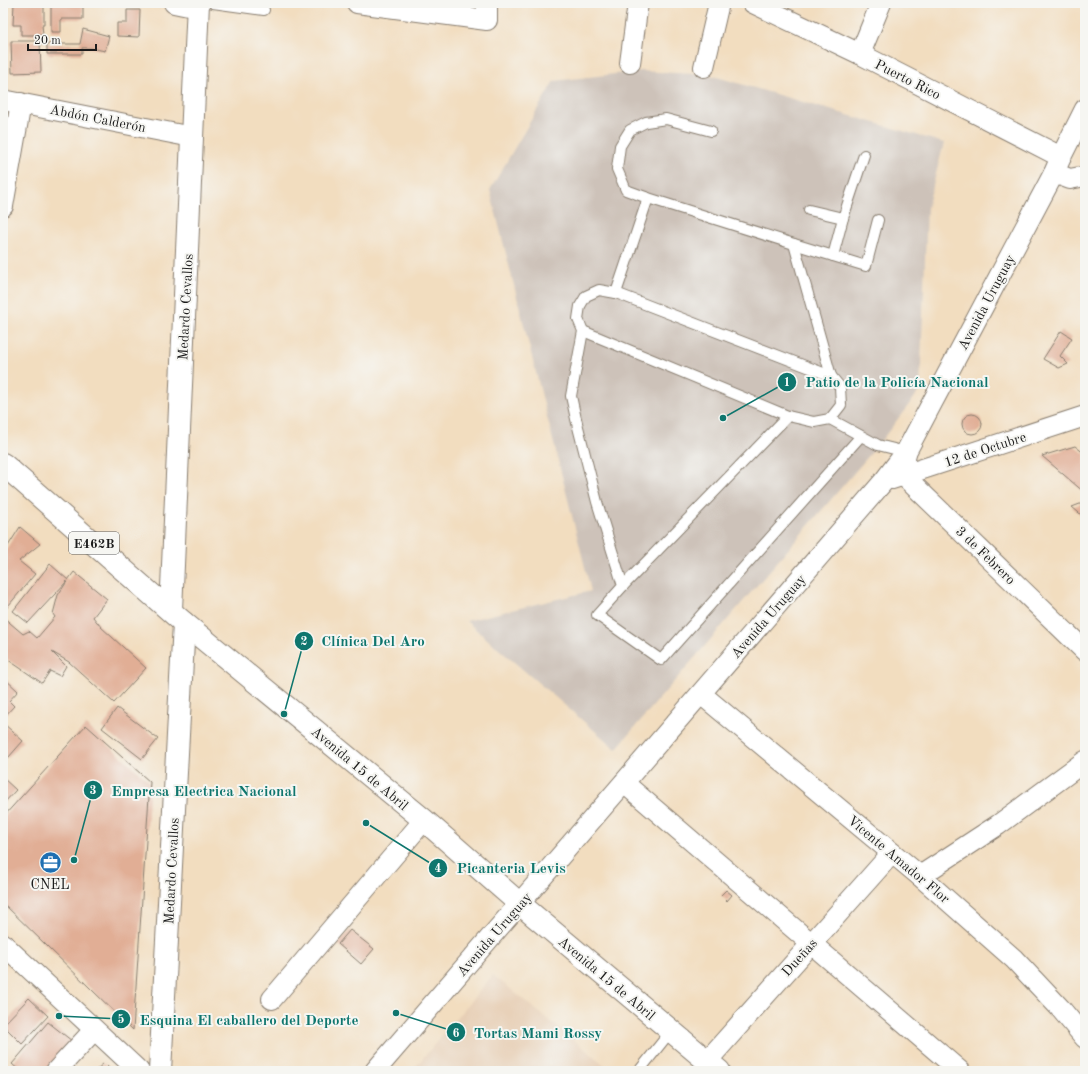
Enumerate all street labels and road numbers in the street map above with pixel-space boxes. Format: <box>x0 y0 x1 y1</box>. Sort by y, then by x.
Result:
street label: Puerto Rico <box>872 57 943 102</box>
street label: Abdón Calderón <box>49 103 148 135</box>
street label: Avenida Uruguay <box>956 252 1018 352</box>
street label: Medardo Cevallos <box>176 253 196 361</box>
street label: 12 de Octubre <box>943 430 1028 470</box>
street label: 3 de Febrero <box>953 524 1018 587</box>
road number: E462B <box>69 532 119 554</box>
street label: Avenida Uruguay <box>729 572 809 661</box>
street label: Avenida 15 de Abril <box>308 724 411 813</box>
street label: Vicente Amador Flor <box>845 813 952 906</box>
street label: Medardo Cevallos <box>162 817 182 925</box>
street label: Avenida Uruguay <box>455 890 535 979</box>
street label: Avenida 15 de Abril <box>555 934 658 1023</box>
street label: Dueñas <box>779 936 820 979</box>

